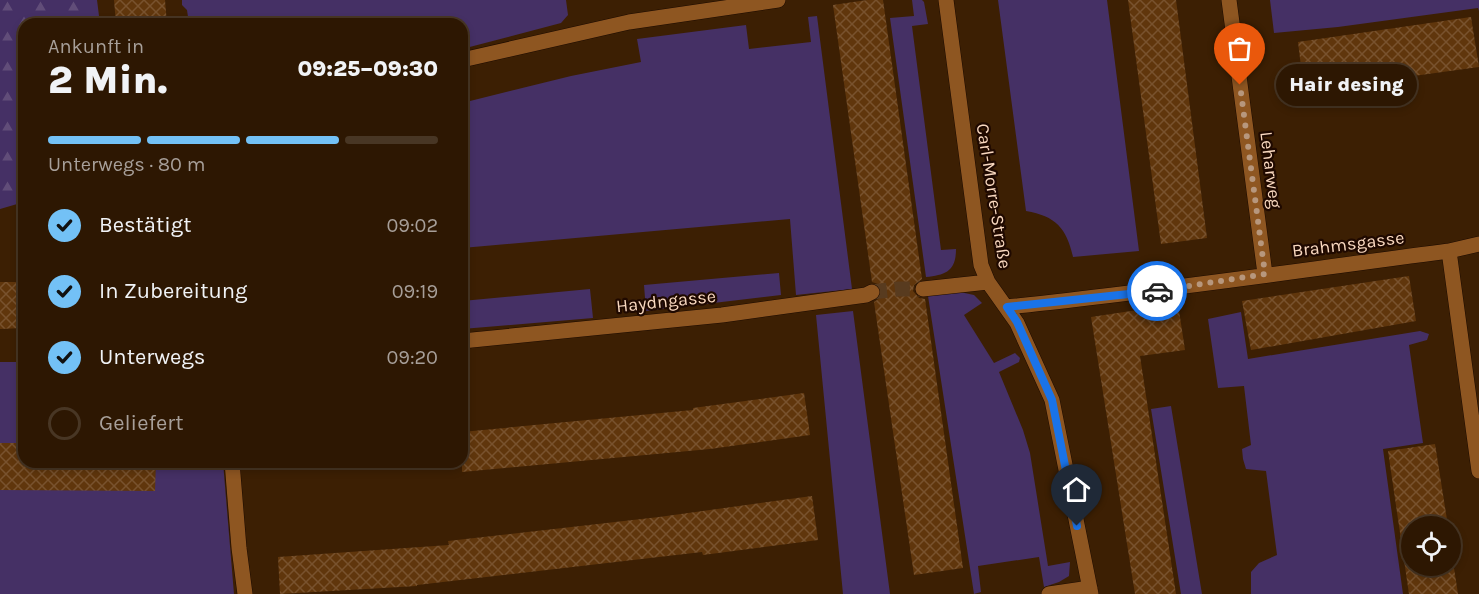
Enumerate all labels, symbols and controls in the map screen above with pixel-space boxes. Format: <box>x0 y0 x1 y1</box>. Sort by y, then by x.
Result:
pin <box>1214 23 1265 85</box>
icon: bag <box>1223 32 1256 65</box>
text: Ankunft in <box>48 35 144 58</box>
text: 09:25–09:30 <box>297 56 438 82</box>
text: 2 Min. <box>48 57 167 103</box>
callout: Hair desing <box>1276 64 1417 106</box>
text: Hair desing <box>1289 73 1404 96</box>
street label: Carl-Morre-Straße <box>972 122 1016 270</box>
street label: Leharweg <box>1255 130 1287 210</box>
text: Unterwegs · 80 m <box>48 153 205 176</box>
icon: check <box>48 209 81 242</box>
text: Bestätigt <box>99 212 191 238</box>
text: 09:02 <box>386 214 438 237</box>
street label: Brahmsgasse <box>1291 226 1405 262</box>
courier <box>1127 261 1187 321</box>
icon: check <box>48 275 81 308</box>
icon: car <box>1141 275 1174 308</box>
text: In Zubereitung <box>99 278 247 304</box>
text: 09:19 <box>392 280 438 303</box>
street label: Haydngasse <box>615 285 717 317</box>
icon: check <box>48 341 81 374</box>
text: Unterwegs <box>99 344 205 370</box>
text: 09:20 <box>386 346 438 369</box>
text: Geliefert <box>99 410 184 436</box>
pin <box>1051 464 1102 526</box>
icon: home <box>1060 473 1093 506</box>
map controls <box>1401 516 1461 576</box>
button: locate <box>1401 516 1461 576</box>

